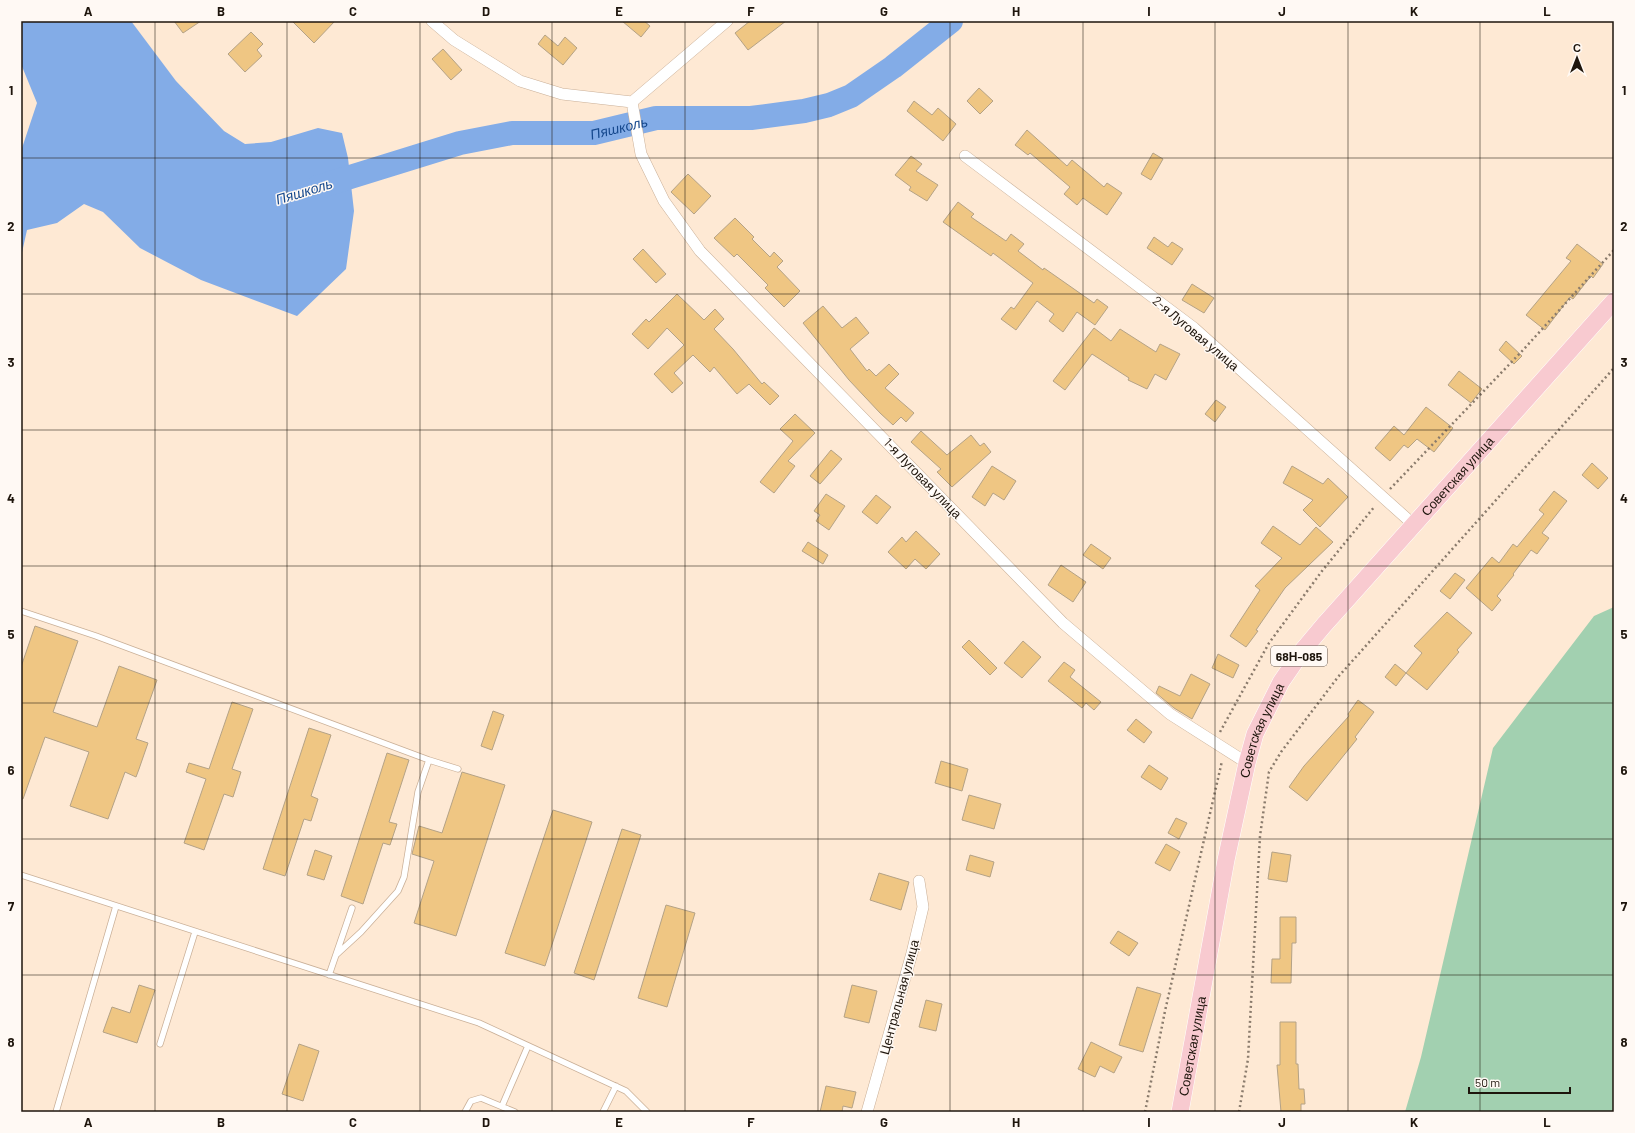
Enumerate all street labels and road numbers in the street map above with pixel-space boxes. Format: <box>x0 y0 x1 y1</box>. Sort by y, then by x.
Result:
street label: 2-я Луговая улица <box>1150 292 1243 374</box>
street label: Советская улица <box>1418 432 1498 519</box>
street label: 1-я Луговая улица <box>881 434 966 522</box>
road number: 68Н-085 <box>1271 646 1327 666</box>
street label: Советская улица <box>1236 680 1288 779</box>
street label: Центральная улица <box>876 937 922 1056</box>
street label: Советская улица <box>1175 994 1209 1097</box>

